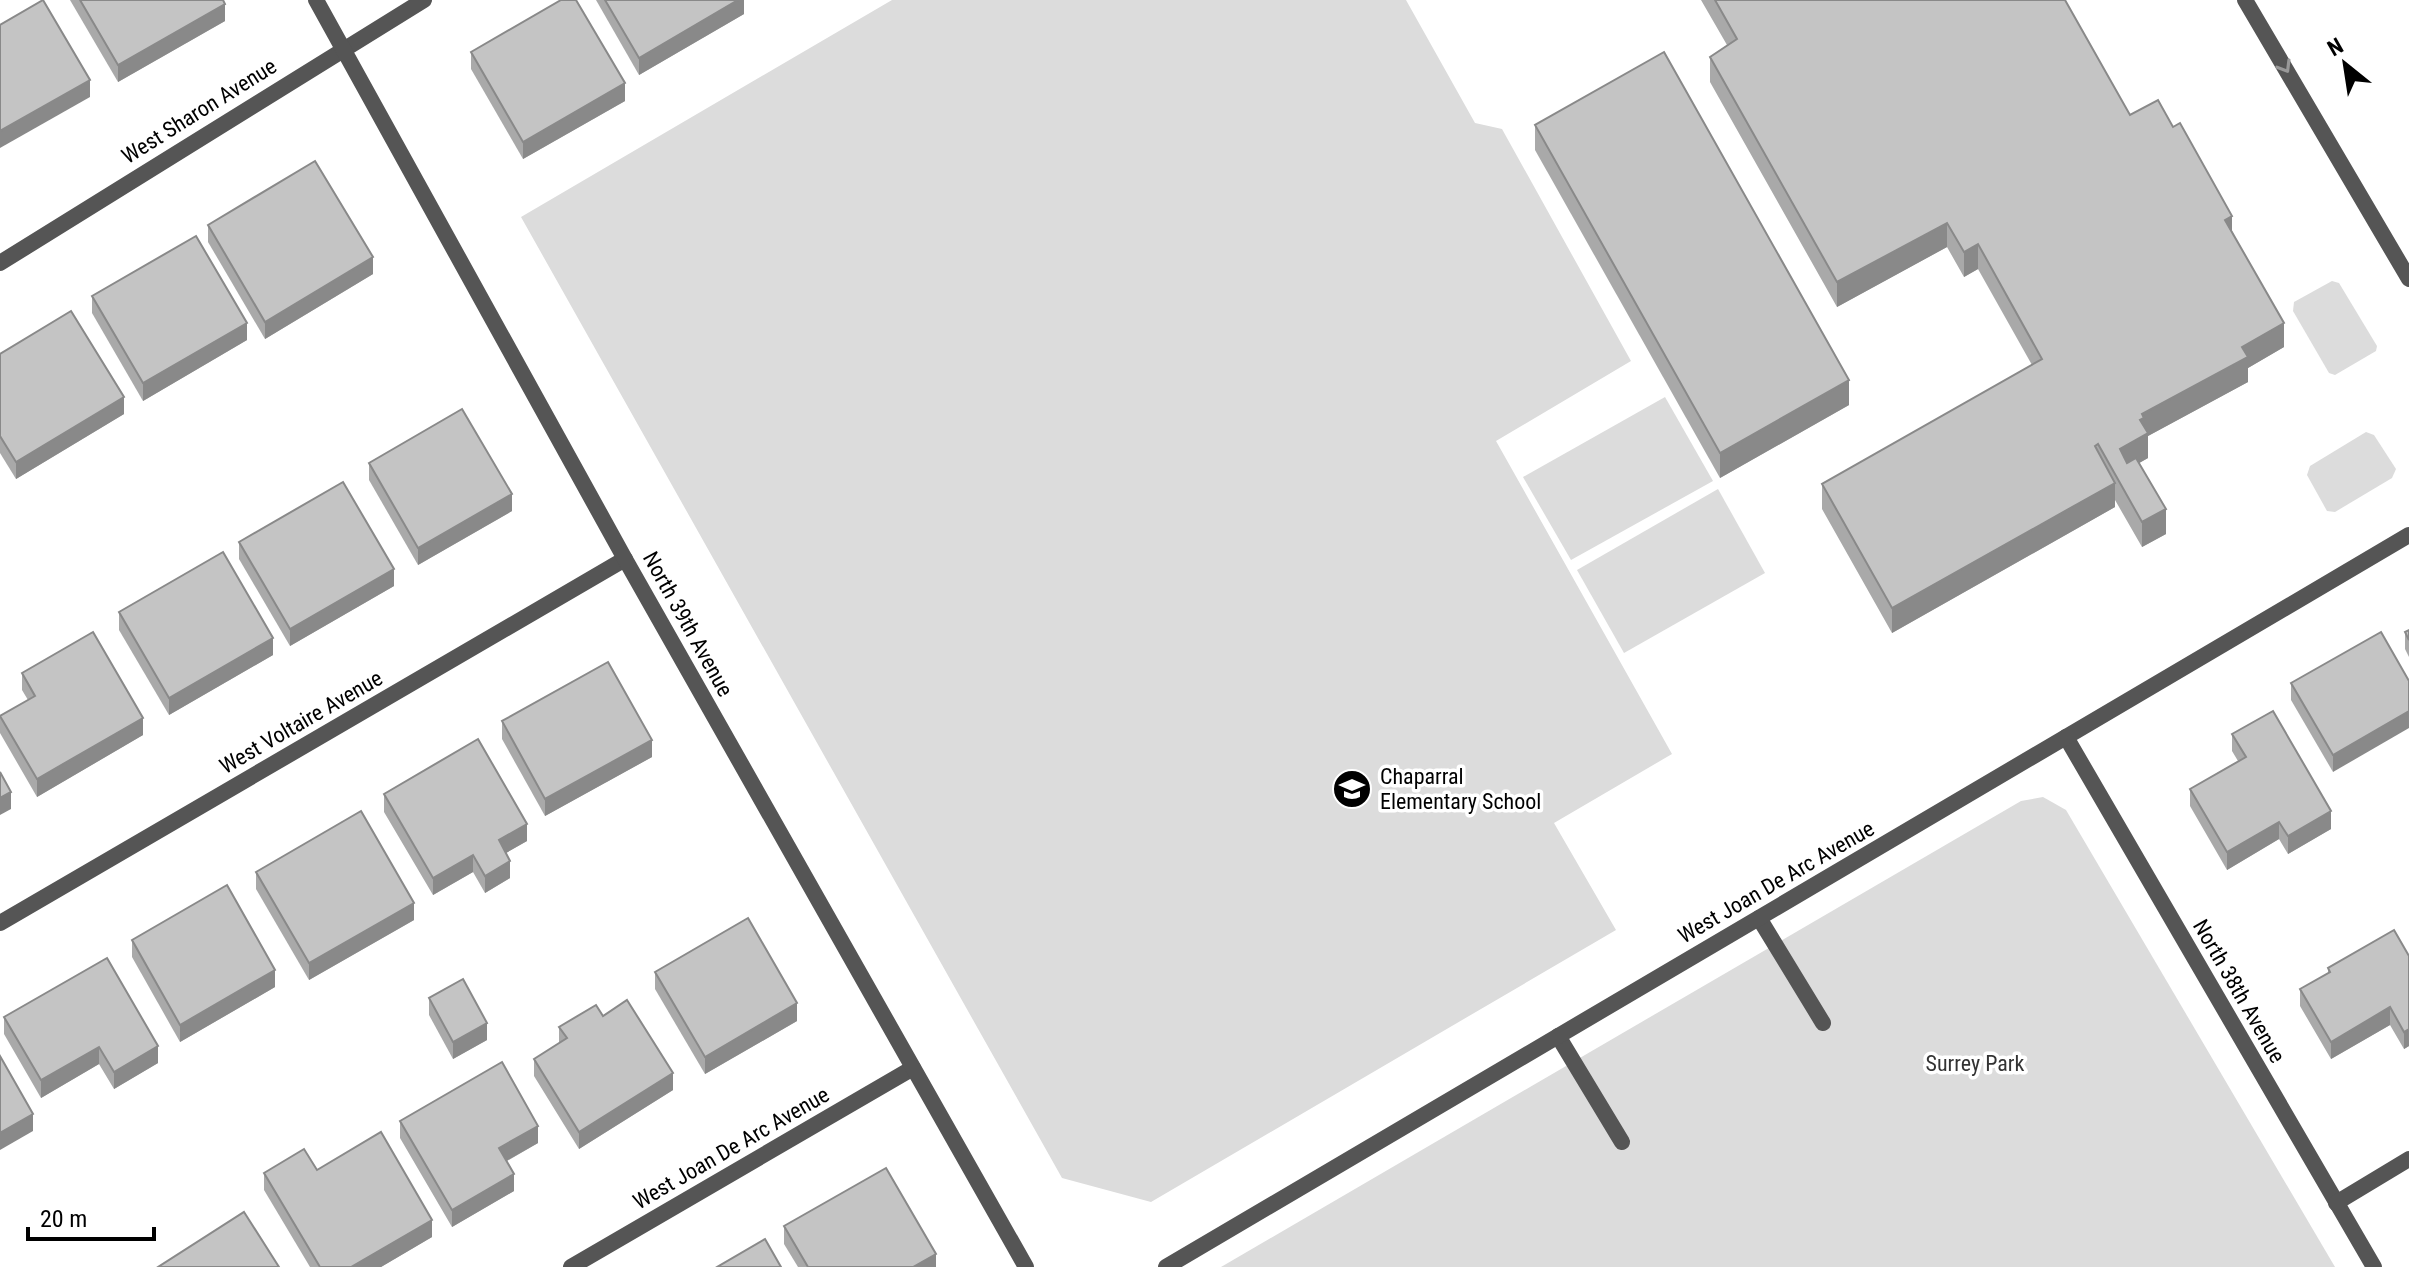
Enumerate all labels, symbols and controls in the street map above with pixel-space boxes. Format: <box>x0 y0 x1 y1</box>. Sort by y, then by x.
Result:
north arrow <box>2305 24 2385 104</box>
text: N <box>2323 33 2347 61</box>
street label: West Sharon Avenue <box>117 53 281 169</box>
one-way arrow <box>2275 58 2291 73</box>
street label: North 39th Avenue <box>638 547 738 701</box>
street label: West Voltaire Avenue <box>215 665 387 779</box>
place label: Chaparral Elementary School <box>1380 764 1541 814</box>
school or university icon: Chaparral Elementary School <box>1331 768 1373 810</box>
street label: West Joan De Arc Avenue <box>1674 816 1878 948</box>
street label: North 38th Avenue <box>2188 915 2290 1067</box>
park label: Surrey Park <box>1926 1051 2025 1076</box>
street label: West Joan De Arc Avenue <box>629 1082 833 1214</box>
scale bar <box>28 1191 154 1241</box>
text: 20 m <box>40 1205 87 1233</box>

